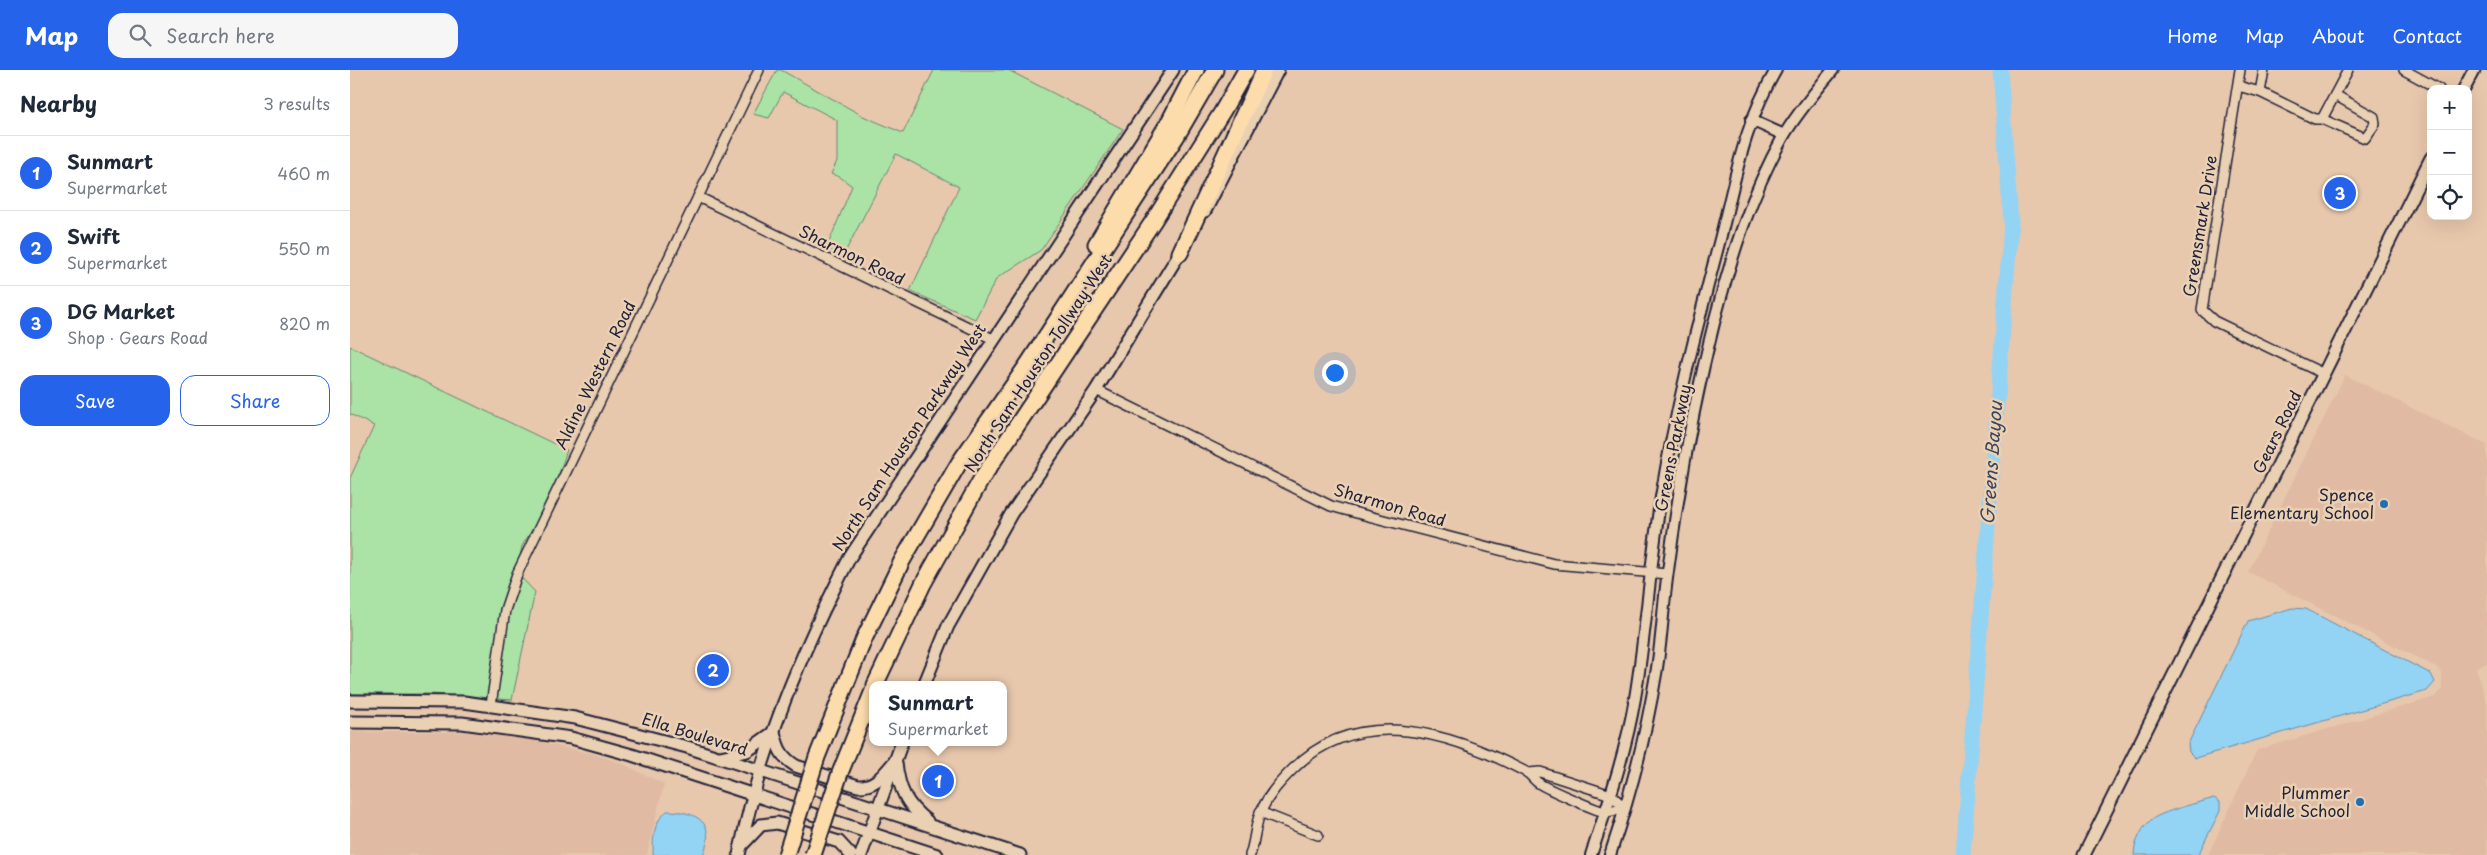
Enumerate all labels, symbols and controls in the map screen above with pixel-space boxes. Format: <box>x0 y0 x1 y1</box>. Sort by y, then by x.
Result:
search box <box>108 13 458 58</box>
text: Map <box>25 17 78 53</box>
icon: search <box>126 21 154 49</box>
text: Search here <box>166 21 275 49</box>
text: Home <box>2167 22 2217 49</box>
text: Map <box>2245 22 2284 49</box>
text: About <box>2312 22 2364 49</box>
text: Contact <box>2392 22 2462 49</box>
map controls <box>2427 85 2472 220</box>
button: + <box>2427 85 2472 130</box>
text: Nearby <box>20 87 97 119</box>
text: 3 results <box>263 91 330 115</box>
button: − <box>2427 130 2472 175</box>
text: Sunmart <box>67 147 153 175</box>
street label: Greensmark Drive <box>2176 153 2222 298</box>
text: 1 <box>32 161 40 185</box>
text: 460 m <box>278 161 330 185</box>
pin: 3 <box>2324 174 2356 212</box>
text: Supermarket <box>67 175 167 199</box>
button: locate <box>2427 175 2472 220</box>
street label: Sharmon Road <box>795 218 910 290</box>
text: Swift <box>67 222 120 250</box>
text: 2 <box>30 236 42 260</box>
text: 550 m <box>278 236 330 260</box>
street label: North Sam Houston Tollway West <box>957 248 1117 476</box>
text: Supermarket <box>67 250 167 274</box>
street label: Aldine Western Road <box>548 296 641 453</box>
text: DG Market <box>67 297 175 325</box>
text: 3 <box>31 311 41 335</box>
text: 820 m <box>279 311 330 335</box>
street label: North Sam Houston Parkway West <box>825 318 991 555</box>
text: Shop · Gears Road <box>67 325 208 349</box>
your location <box>1322 360 1348 386</box>
button: Save <box>20 375 170 426</box>
button: Share <box>180 375 330 426</box>
street label: Greens Parkway <box>1648 382 1696 514</box>
street label: Gears Road <box>2246 386 2307 477</box>
water label: Greens Bayou <box>1973 399 2008 525</box>
street label: Sharmon Road <box>1331 477 1449 531</box>
place label: Spence Elementary School <box>2230 482 2374 524</box>
marker: Spence Elementary School <box>2378 498 2390 510</box>
pin: 2 <box>697 651 729 689</box>
popup <box>869 681 1007 746</box>
text: Sunmart <box>888 688 974 716</box>
street label: Ella Boulevard <box>639 706 751 761</box>
text: Supermarket <box>888 716 988 740</box>
pin: 1 <box>922 762 954 800</box>
place label: Plummer Middle School <box>2245 780 2351 822</box>
marker: Plummer Middle School <box>2354 796 2366 808</box>

